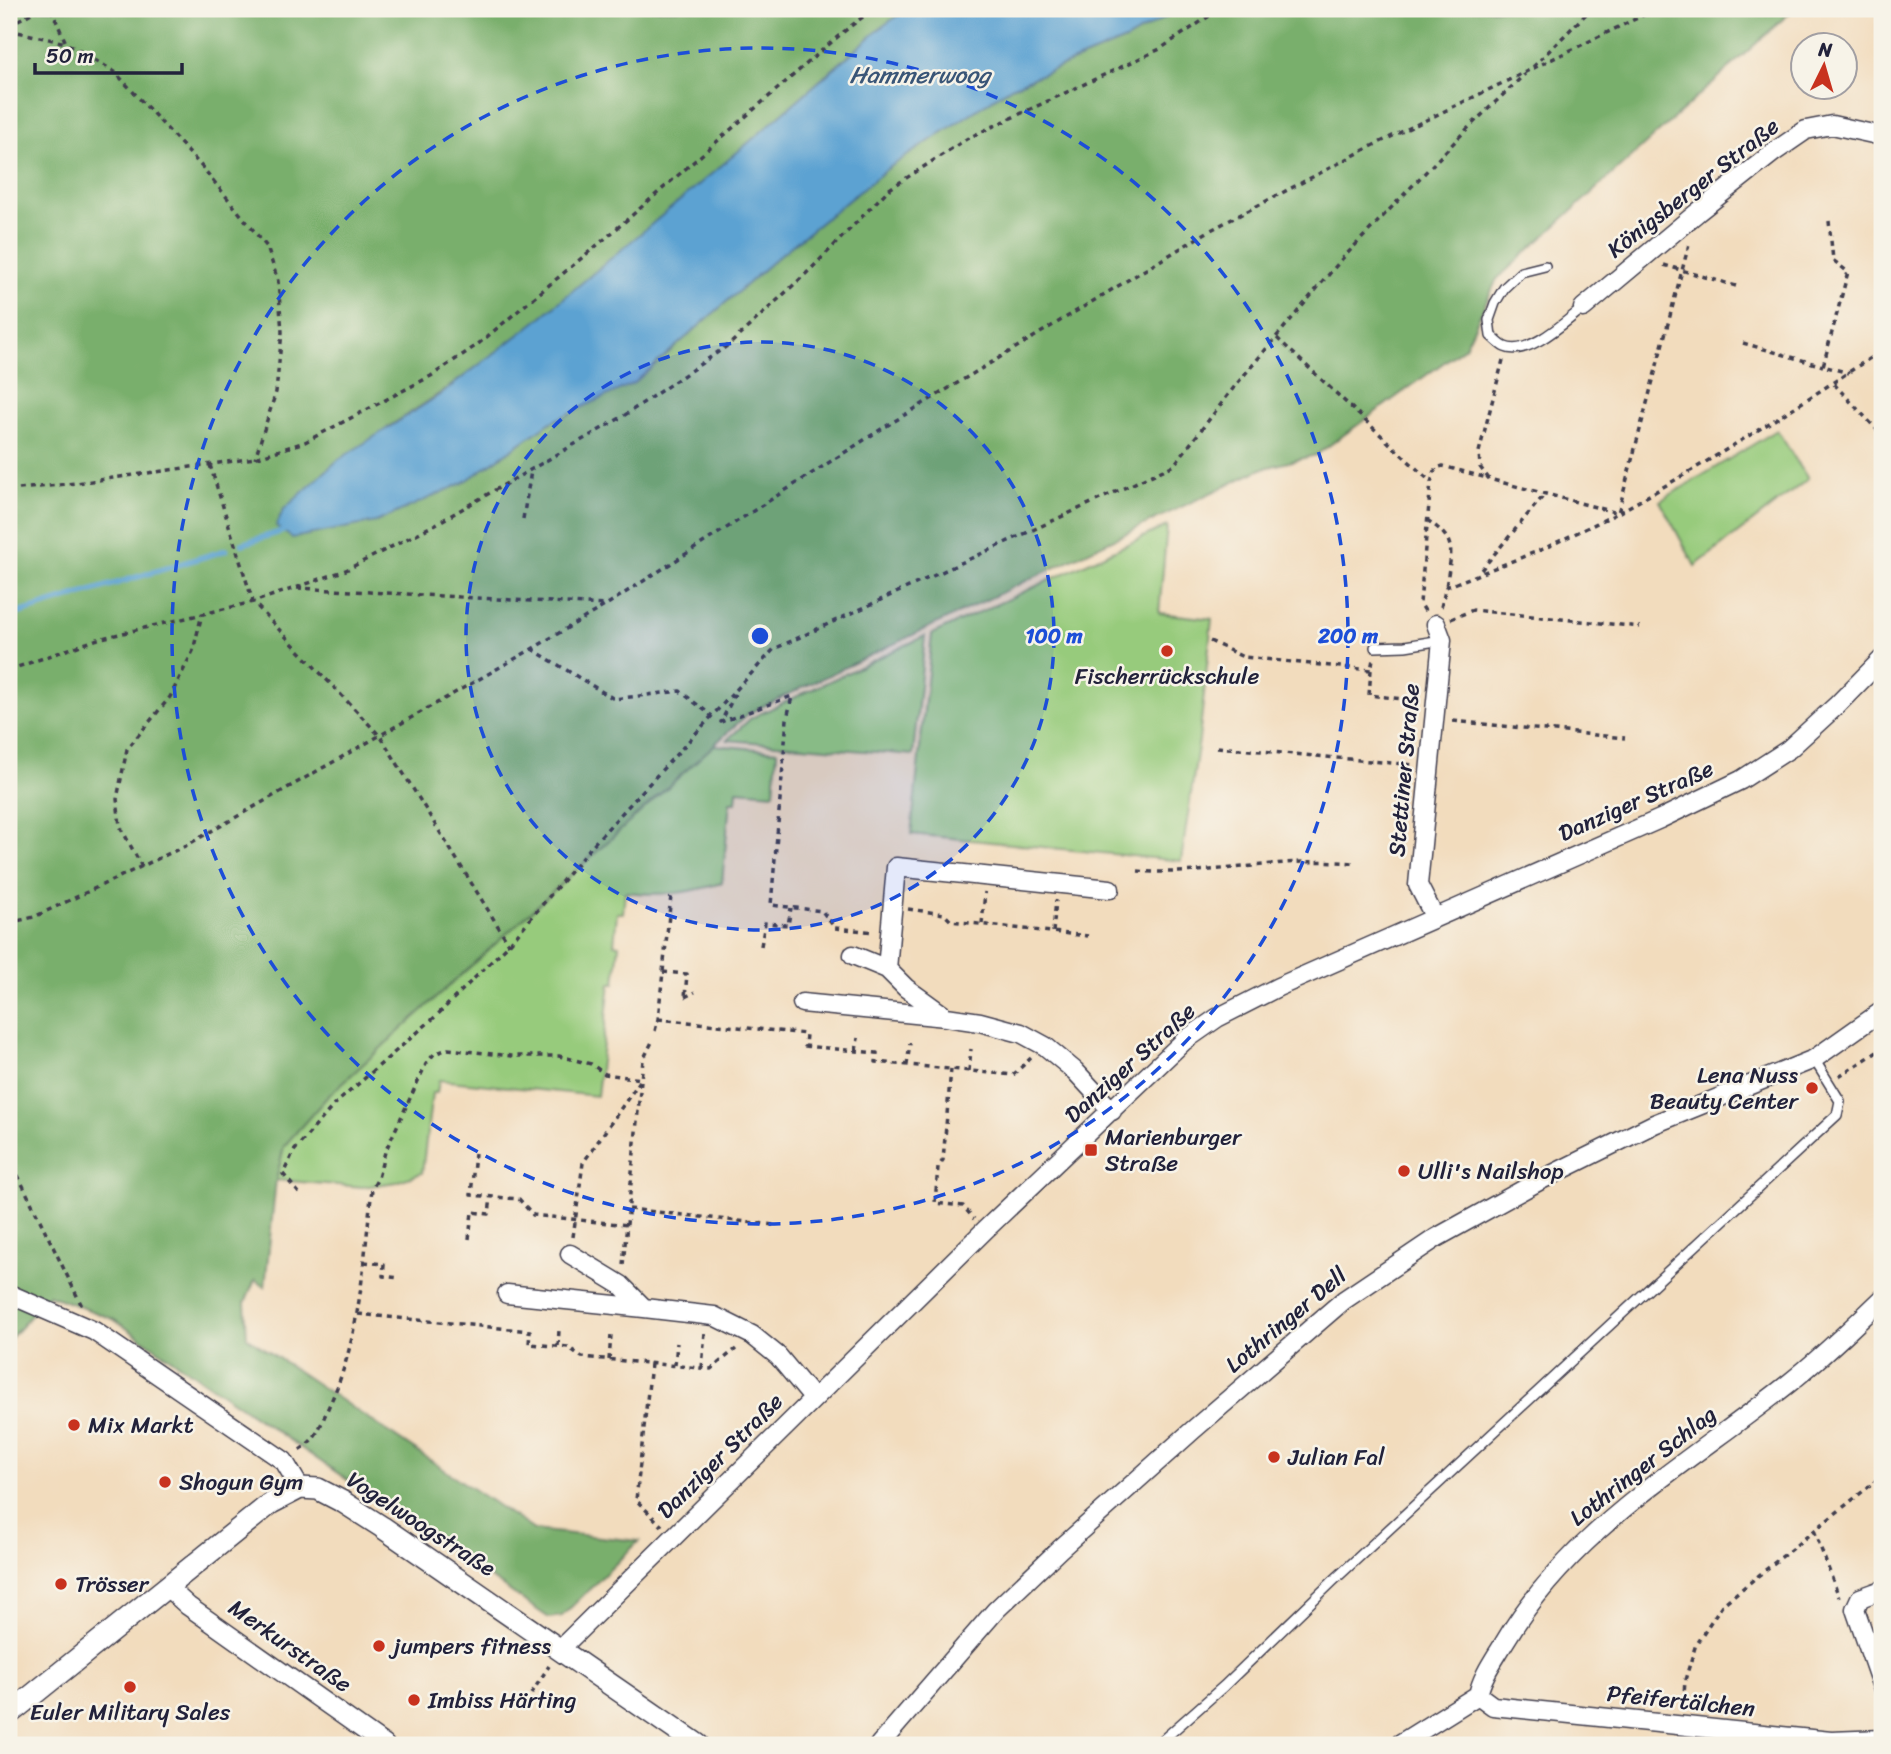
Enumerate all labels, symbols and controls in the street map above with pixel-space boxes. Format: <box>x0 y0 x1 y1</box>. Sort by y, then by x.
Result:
scale bar <box>35 32 182 76</box>
north arrow <box>1790 32 1860 102</box>
text: N <box>1816 32 1834 67</box>
text: 50 m <box>46 37 94 75</box>
water label: Hammerwoog <box>850 54 993 96</box>
street label: Königsberger Straße <box>1597 107 1789 269</box>
text: 100 m <box>1025 617 1083 655</box>
text: 200 m <box>1317 617 1379 655</box>
centre of rings <box>748 624 772 648</box>
marker: Fischerrückschule <box>1159 643 1175 659</box>
place label: Fischerrückschule <box>1075 656 1259 697</box>
street label: Stettiner Straße <box>1376 682 1432 858</box>
street label: Danziger Straße <box>1552 748 1720 854</box>
street label: Danziger Straße <box>1055 992 1206 1134</box>
place label: Lena Nuss Beauty Center <box>1650 1055 1800 1122</box>
marker: Lena Nuss Beauty Center <box>1804 1080 1820 1096</box>
place label: Marienburger Straße <box>1105 1117 1243 1184</box>
marker: Marienburger Straße <box>1083 1142 1099 1158</box>
place label: Ulli's Nailshop <box>1418 1151 1564 1192</box>
marker: Ulli's Nailshop <box>1396 1163 1412 1179</box>
street label: Lothringer Dell <box>1216 1256 1357 1384</box>
street label: Danziger Straße <box>647 1383 793 1529</box>
street label: Lothringer Schlag <box>1560 1395 1726 1537</box>
place label: Mix Markt <box>88 1405 194 1446</box>
marker: Mix Markt <box>66 1417 82 1433</box>
place label: Julian Fal <box>1287 1437 1385 1478</box>
marker: Julian Fal <box>1266 1449 1282 1465</box>
street label: Vogelwoogstraße <box>338 1460 504 1588</box>
place label: Shogun Gym <box>179 1462 304 1503</box>
marker: Shogun Gym <box>157 1474 173 1490</box>
place label: Trösser <box>75 1564 150 1605</box>
marker: Trösser <box>53 1576 69 1592</box>
street label: Merkurstraße <box>220 1588 361 1704</box>
place label: jumpers fitness <box>388 1626 552 1667</box>
marker: jumpers fitness <box>371 1638 387 1654</box>
street label: Pfeifertälchen <box>1605 1673 1757 1729</box>
marker: Euler Military Sales <box>122 1679 138 1695</box>
place label: Imbiss Härting <box>427 1680 577 1721</box>
place label: Euler Military Sales <box>30 1692 231 1733</box>
marker: Imbiss Härting <box>406 1692 422 1708</box>

